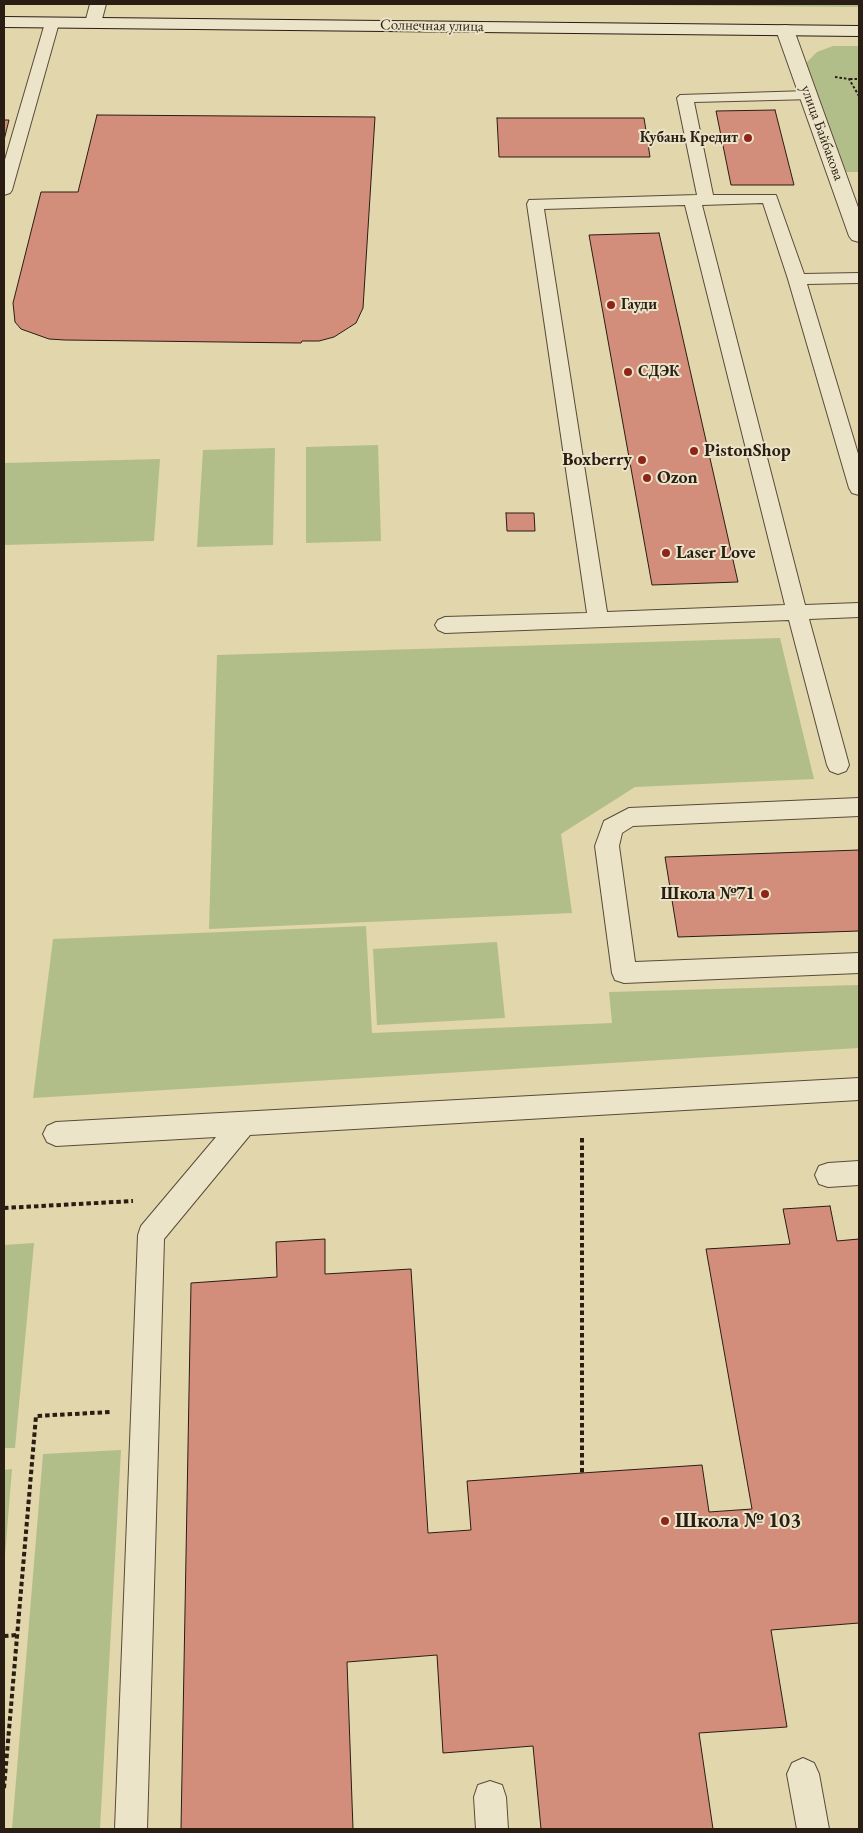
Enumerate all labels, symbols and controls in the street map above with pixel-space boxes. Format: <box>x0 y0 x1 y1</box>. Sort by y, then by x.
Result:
street label: Солнечная улица <box>380 16 484 36</box>
street label: улица Байбакова <box>796 83 848 183</box>
place label: Кубань Кредит <box>640 129 738 147</box>
marker: Кубань Кредит <box>742 132 754 144</box>
place label: Гауди <box>621 296 657 314</box>
marker: Гауди <box>605 299 617 311</box>
place label: СДЭК <box>638 363 680 381</box>
marker: СДЭК <box>622 366 634 378</box>
place label: PistonShop <box>704 440 791 462</box>
marker: PistonShop <box>688 445 700 457</box>
place label: Boxberry <box>562 449 632 471</box>
marker: Boxberry <box>636 454 648 466</box>
place label: Ozon <box>657 467 698 489</box>
marker: Ozon <box>641 472 653 484</box>
place label: Laser Love <box>676 542 756 564</box>
marker: Laser Love <box>660 547 672 559</box>
place label: Школа №71 <box>661 883 755 905</box>
marker: Школа №71 <box>759 888 771 900</box>
place label: Школа № 103 <box>675 1508 801 1534</box>
marker: Школа № 103 <box>659 1515 671 1527</box>

